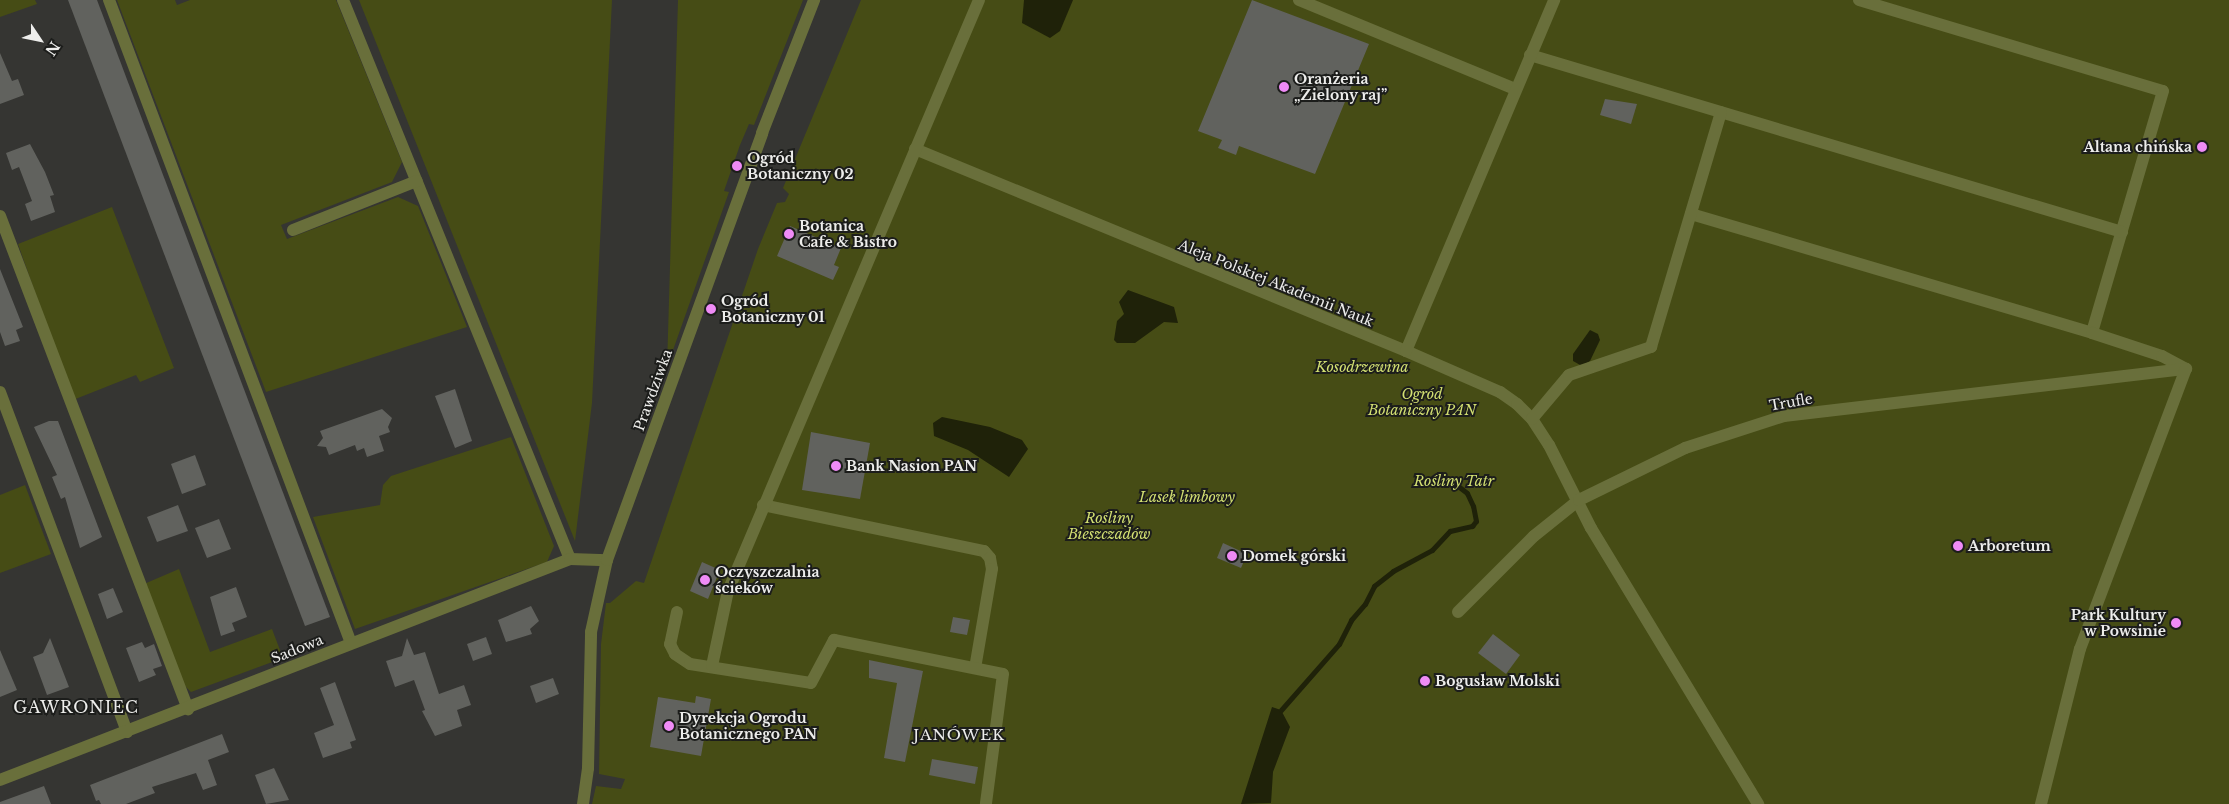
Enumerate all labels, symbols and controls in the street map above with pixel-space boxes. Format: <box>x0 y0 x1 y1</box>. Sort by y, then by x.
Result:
north arrow <box>15 15 65 65</box>
text: N <box>41 38 64 59</box>
place label: Oranżeria „Zielony raj” <box>1294 71 1388 104</box>
marker: Oranżeria „Zielony raj” <box>1278 81 1290 93</box>
place label: Altana chińska <box>2083 139 2192 155</box>
marker: Altana chińska <box>2196 141 2208 153</box>
place label: Ogród Botaniczny 02 <box>747 150 854 182</box>
marker: Ogród Botaniczny 02 <box>731 160 743 172</box>
place label: Botanica Cafe & Bistro <box>799 218 897 250</box>
marker: Botanica Cafe & Bistro <box>783 228 795 240</box>
street label: Aleja Polskiej Akademii Nauk <box>1176 236 1376 330</box>
place label: Ogród Botaniczny 01 <box>721 293 825 326</box>
marker: Ogród Botaniczny 01 <box>705 303 717 315</box>
street label: Prawdziwka <box>630 347 676 433</box>
park label: Kosodrzewina <box>1316 359 1408 375</box>
park label: Ogród Botaniczny PAN <box>1368 386 1476 418</box>
street label: Trufle <box>1768 390 1814 414</box>
place label: Bank Nasion PAN <box>846 458 977 474</box>
marker: Bank Nasion PAN <box>830 460 842 472</box>
park label: Rośliny Tatr <box>1414 473 1494 489</box>
park label: Lasek limbowy <box>1139 489 1235 505</box>
park label: Rośliny Bieszczadów <box>1068 510 1150 542</box>
place label: Arboretum <box>1968 538 2051 554</box>
marker: Arboretum <box>1952 540 1964 552</box>
place label: Domek górski <box>1242 548 1346 564</box>
marker: Domek górski <box>1226 550 1238 562</box>
place label: Oczyszczalnia ścieków <box>715 564 819 596</box>
marker: Oczyszczalnia ścieków <box>699 574 711 586</box>
place label: Park Kultury w Powsinie <box>2071 607 2166 640</box>
marker: Park Kultury w Powsinie <box>2170 617 2182 629</box>
street label: Sadowa <box>269 631 325 667</box>
place label: Bogusław Molski <box>1435 673 1560 689</box>
marker: Bogusław Molski <box>1419 675 1431 687</box>
district label: GAWRONIEC <box>12 697 140 717</box>
place label: Dyrekcja Ogrodu Botanicznego PAN <box>679 710 817 742</box>
marker: Dyrekcja Ogrodu Botanicznego PAN <box>663 720 675 732</box>
district label: JANÓWEK <box>912 726 1006 744</box>

